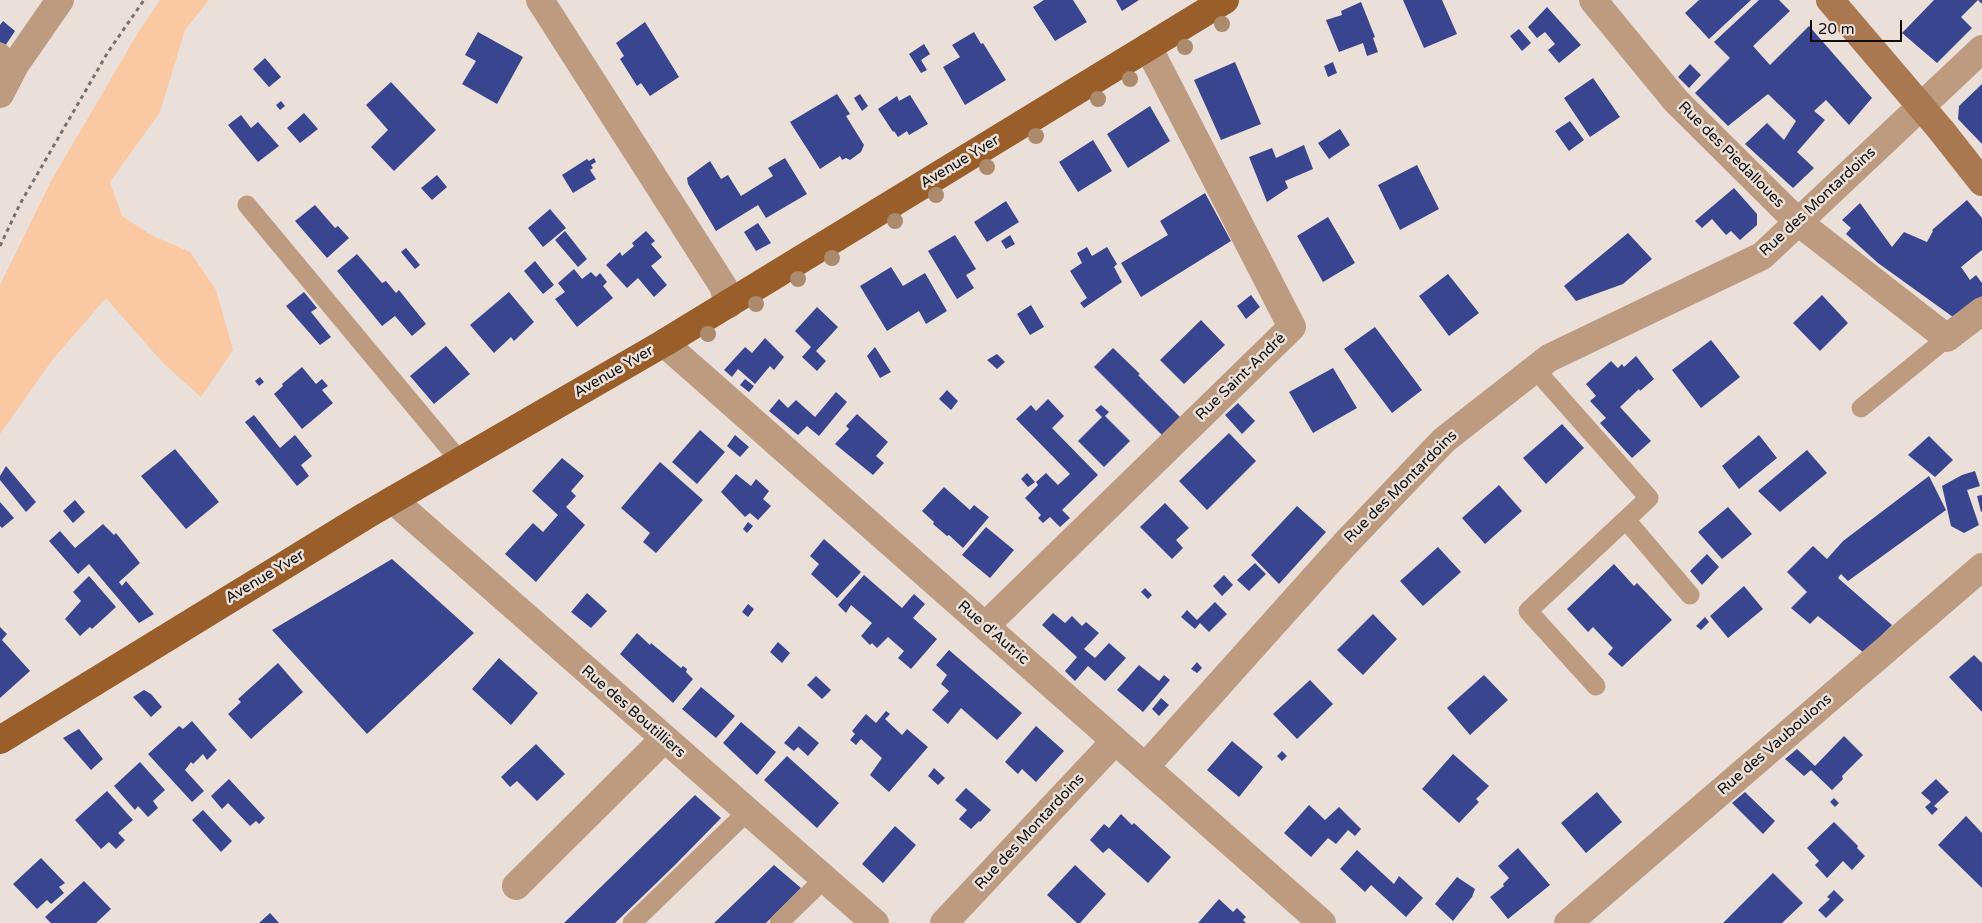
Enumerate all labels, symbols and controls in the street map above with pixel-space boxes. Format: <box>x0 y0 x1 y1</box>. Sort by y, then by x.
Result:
scale bar <box>1812 10 1904 42</box>
text: 20 m <box>1818 20 1855 38</box>
street label: Rue des Piedalloues <box>1674 98 1788 212</box>
street label: Avenue Yver <box>917 131 1003 193</box>
street label: Rue des Montardoins <box>1756 144 1880 260</box>
street label: Rue Saint-André <box>1192 330 1290 424</box>
street label: Avenue Yver <box>571 342 657 402</box>
street label: Rue des Montardoins <box>1341 427 1461 547</box>
street label: Avenue Yver <box>222 546 308 608</box>
street label: Rue d'Autric <box>954 597 1032 669</box>
street label: Rue des Boutilliers <box>577 662 689 762</box>
street label: Rue des Vauboulons <box>1714 691 1836 799</box>
street label: Rue des Montardoins <box>972 770 1088 894</box>

